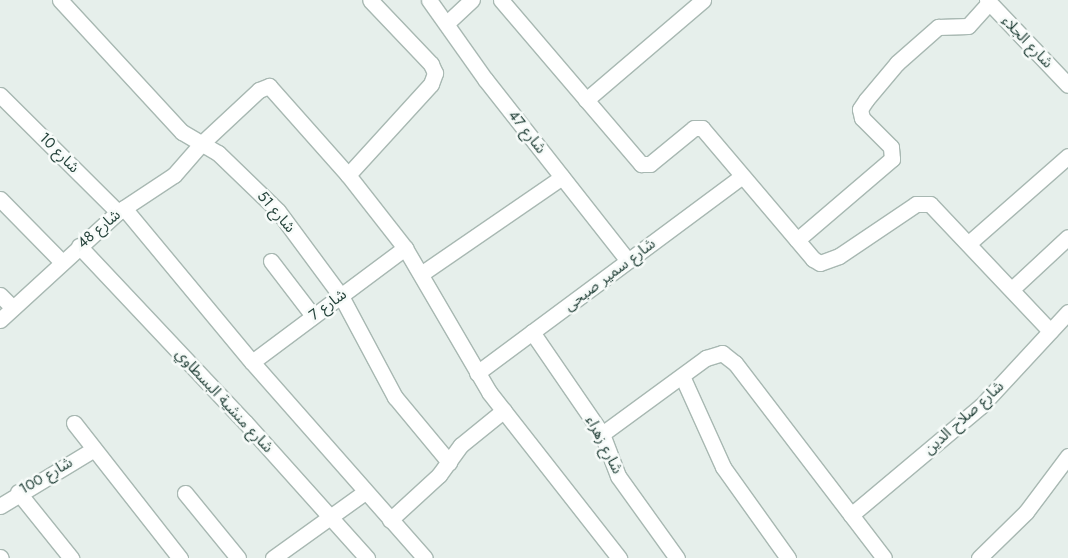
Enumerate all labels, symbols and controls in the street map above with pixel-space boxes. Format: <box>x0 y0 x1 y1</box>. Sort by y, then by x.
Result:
street label: شارع الجلاء <box>998 12 1056 72</box>
street label: شارع 47 <box>504 107 550 157</box>
street label: شارع 10 <box>35 129 83 177</box>
street label: شارع 51 <box>253 188 299 236</box>
street label: شارع 48 <box>74 206 124 252</box>
street label: شارع سمير صبحى <box>561 235 659 315</box>
street label: شارع 7 <box>306 285 350 325</box>
street label: شارع منشية البسطاوي <box>171 345 277 457</box>
street label: شارع صلاح الدين <box>920 377 1008 459</box>
street label: شارع زهراء <box>582 413 626 477</box>
street label: شارع 100 <box>16 454 76 498</box>

